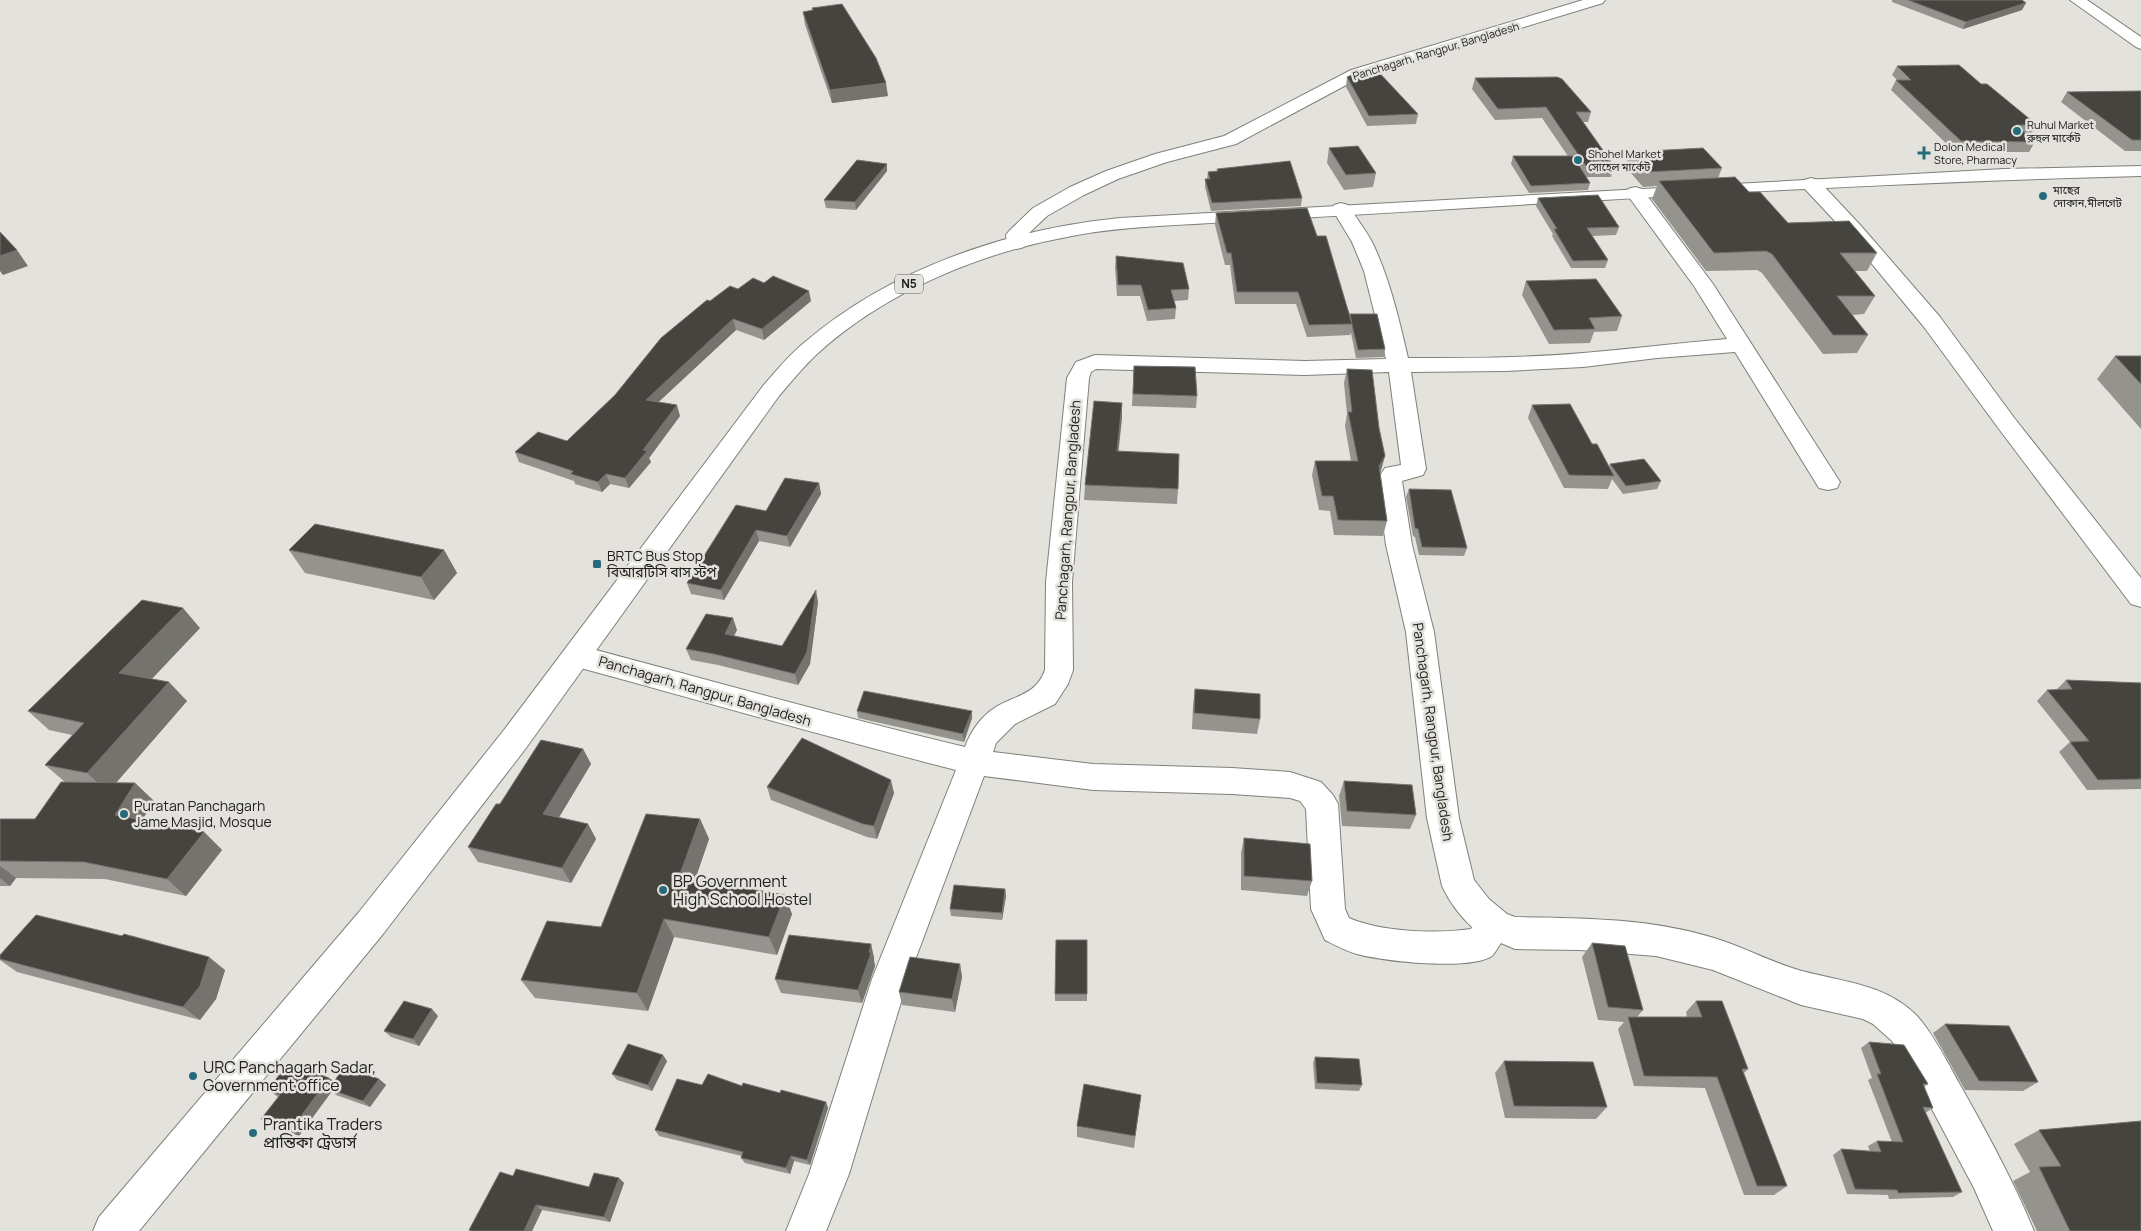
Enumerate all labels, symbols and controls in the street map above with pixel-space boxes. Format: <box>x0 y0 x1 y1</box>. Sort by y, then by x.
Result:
street label: Panchagarh, Rangpur, Bangladesh <box>1351 18 1521 83</box>
place label: Ruhul Market রুহুল মার্কেট <box>2026 117 2094 145</box>
marker: Ruhul Market রুহুল মার্কেট <box>2011 125 2023 137</box>
place label: Dolon Medical Store, Pharmacy <box>1934 139 2017 167</box>
place label: Shohel Market সোহেল মার্কেট <box>1588 146 1661 174</box>
marker: Dolon Medical Store, Pharmacy <box>1918 147 1930 159</box>
marker: Shohel Market সোহেল মার্কেট <box>1572 154 1584 166</box>
place label: মাছের দোকান,মীলগেট <box>2052 182 2123 210</box>
marker: মাছের দোকান,মীলগেট <box>2037 190 2049 202</box>
road number: N5 <box>895 274 923 294</box>
street label: Panchagarh, Rangpur, Bangladesh <box>1050 399 1085 621</box>
place label: BRTC Bus Stop বিআরটিসি বাস স্টপ <box>606 546 717 581</box>
marker: BRTC Bus Stop বিআরটিসি বাস স্টপ <box>591 558 603 570</box>
street label: Panchagarh, Rangpur, Bangladesh <box>1409 621 1458 842</box>
street label: Panchagarh, Rangpur, Bangladesh <box>597 651 814 730</box>
place label: Puratan Panchagarh Jame Masjid, Mosque <box>134 796 272 831</box>
marker: Puratan Panchagarh Jame Masjid, Mosque <box>118 808 130 820</box>
place label: BP Government High School Hostel <box>673 870 812 910</box>
marker: BP Government High School Hostel <box>657 884 669 896</box>
place label: URC Panchagarh Sadar, Government office <box>203 1056 376 1096</box>
marker: URC Panchagarh Sadar, Government office <box>187 1070 199 1082</box>
place label: Prantika Traders প্রান্তিকা ট্রেডার্স <box>263 1113 382 1153</box>
marker: Prantika Traders প্রান্তিকা ট্রেডার্স <box>247 1127 259 1139</box>

